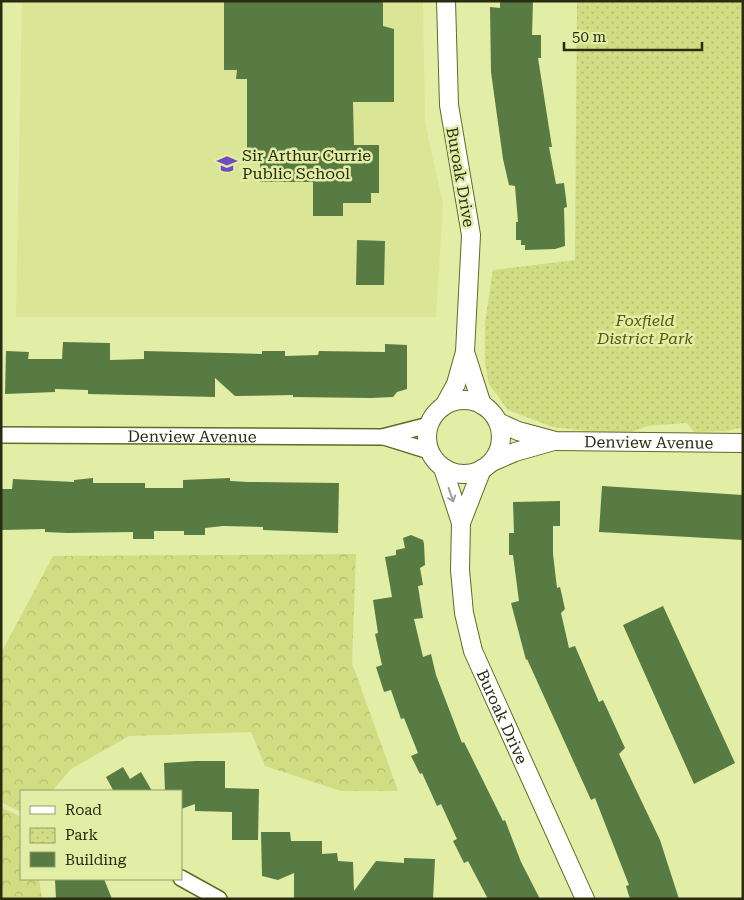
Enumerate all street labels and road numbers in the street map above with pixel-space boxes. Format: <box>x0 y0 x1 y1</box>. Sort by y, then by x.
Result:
street label: Buroak Drive <box>442 126 479 229</box>
street label: Denview Avenue <box>127 427 257 446</box>
street label: Denview Avenue <box>584 432 714 453</box>
street label: Buroak Drive <box>473 667 532 767</box>

